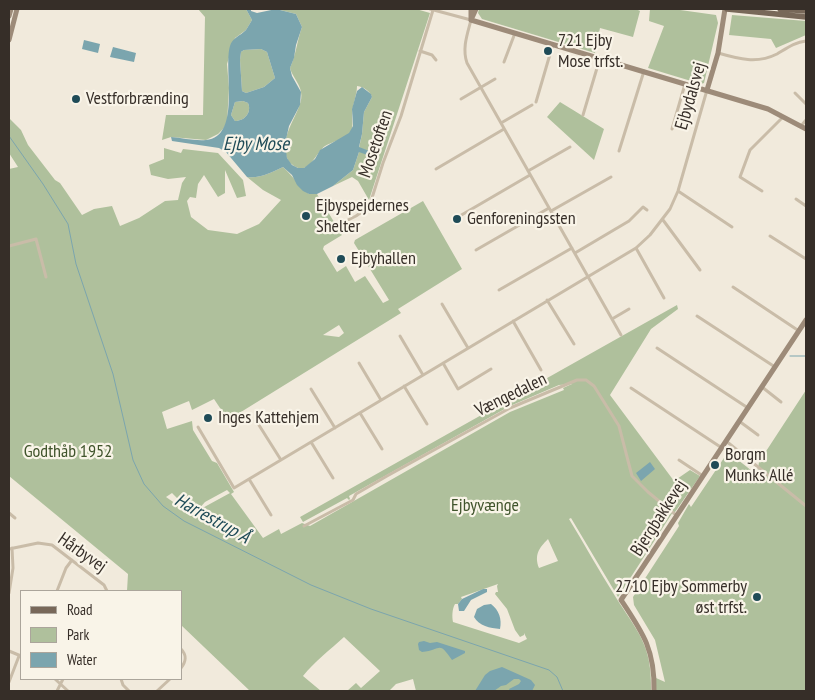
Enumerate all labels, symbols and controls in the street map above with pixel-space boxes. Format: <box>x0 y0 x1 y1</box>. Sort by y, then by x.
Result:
place label: 721 Ejby Mose trfst. <box>558 30 623 72</box>
marker: 721 Ejby Mose trfst. <box>542 45 554 57</box>
street label: Ejbydalsvej <box>671 60 711 132</box>
place label: Vestforbrænding <box>86 88 189 110</box>
marker: Vestforbrænding <box>70 93 82 105</box>
street label: Mosetoften <box>354 108 398 180</box>
water label: Ejby Mose <box>223 134 289 156</box>
place label: Ejbyspejdernes Shelter <box>316 195 409 238</box>
place label: Genforeningssten <box>467 208 576 230</box>
marker: Ejbyspejdernes Shelter <box>300 210 312 222</box>
marker: Genforeningssten <box>451 213 463 225</box>
place label: Ejbyhallen <box>351 248 416 270</box>
marker: Ejbyhallen <box>335 253 347 265</box>
street label: Vængedalen <box>472 368 550 422</box>
place label: Inges Kattehjem <box>218 407 319 429</box>
marker: Inges Kattehjem <box>202 412 214 424</box>
park label: Godthåb 1952 <box>24 441 112 463</box>
place label: Borgm Munks Allé <box>725 444 793 486</box>
marker: Borgm Munks Allé <box>709 459 721 471</box>
street label: Bjergbakkevej <box>626 476 692 560</box>
water label: Harrestrup Å <box>170 489 254 549</box>
park label: Ejbyvænge <box>451 495 519 517</box>
street label: Hårbyvej <box>53 528 111 578</box>
place label: 2710 Ejby Sommerby øst trfst. <box>615 576 747 618</box>
legend <box>20 590 182 680</box>
marker: 2710 Ejby Sommerby øst trfst. <box>751 591 763 603</box>
text: Road <box>67 600 93 619</box>
text: Park <box>67 625 89 644</box>
text: Water <box>67 650 97 669</box>

